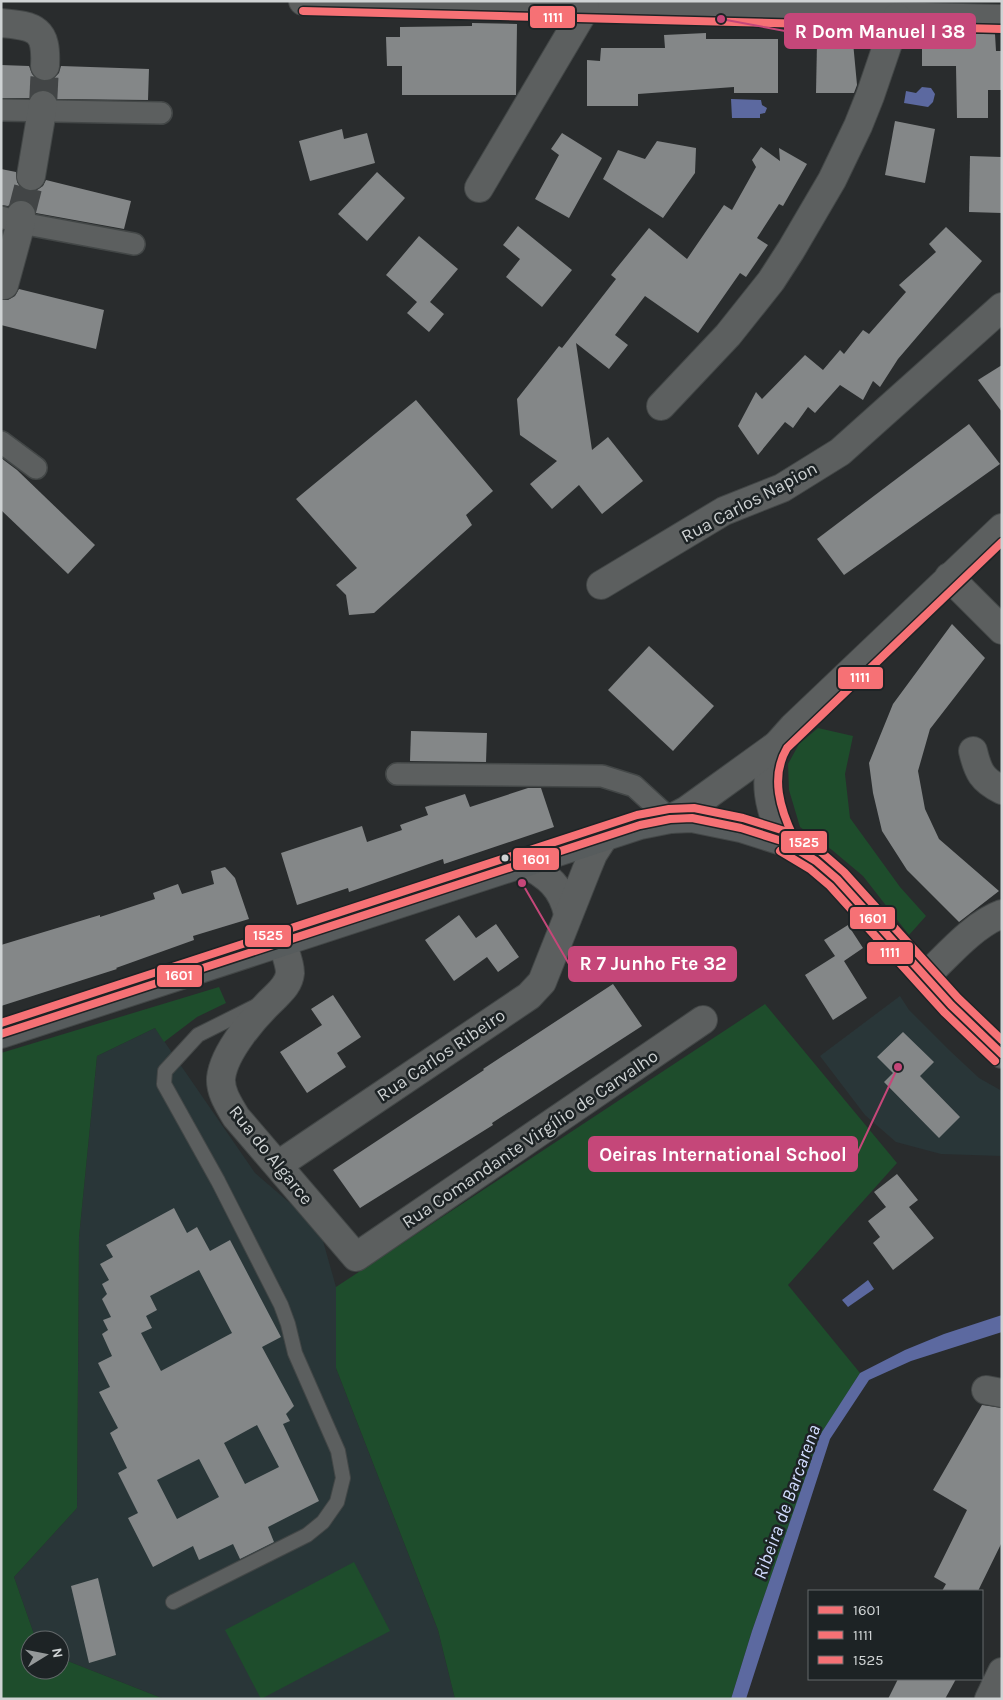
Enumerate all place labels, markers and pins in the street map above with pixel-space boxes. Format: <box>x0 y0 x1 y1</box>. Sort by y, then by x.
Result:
callout: R Dom Manuel I 38 <box>785 14 975 48</box>
unlabelled marker <box>500 853 510 863</box>
callout: R 7 Junho Fte 32 <box>569 947 736 981</box>
callout: Oeiras International School <box>589 1137 857 1171</box>

